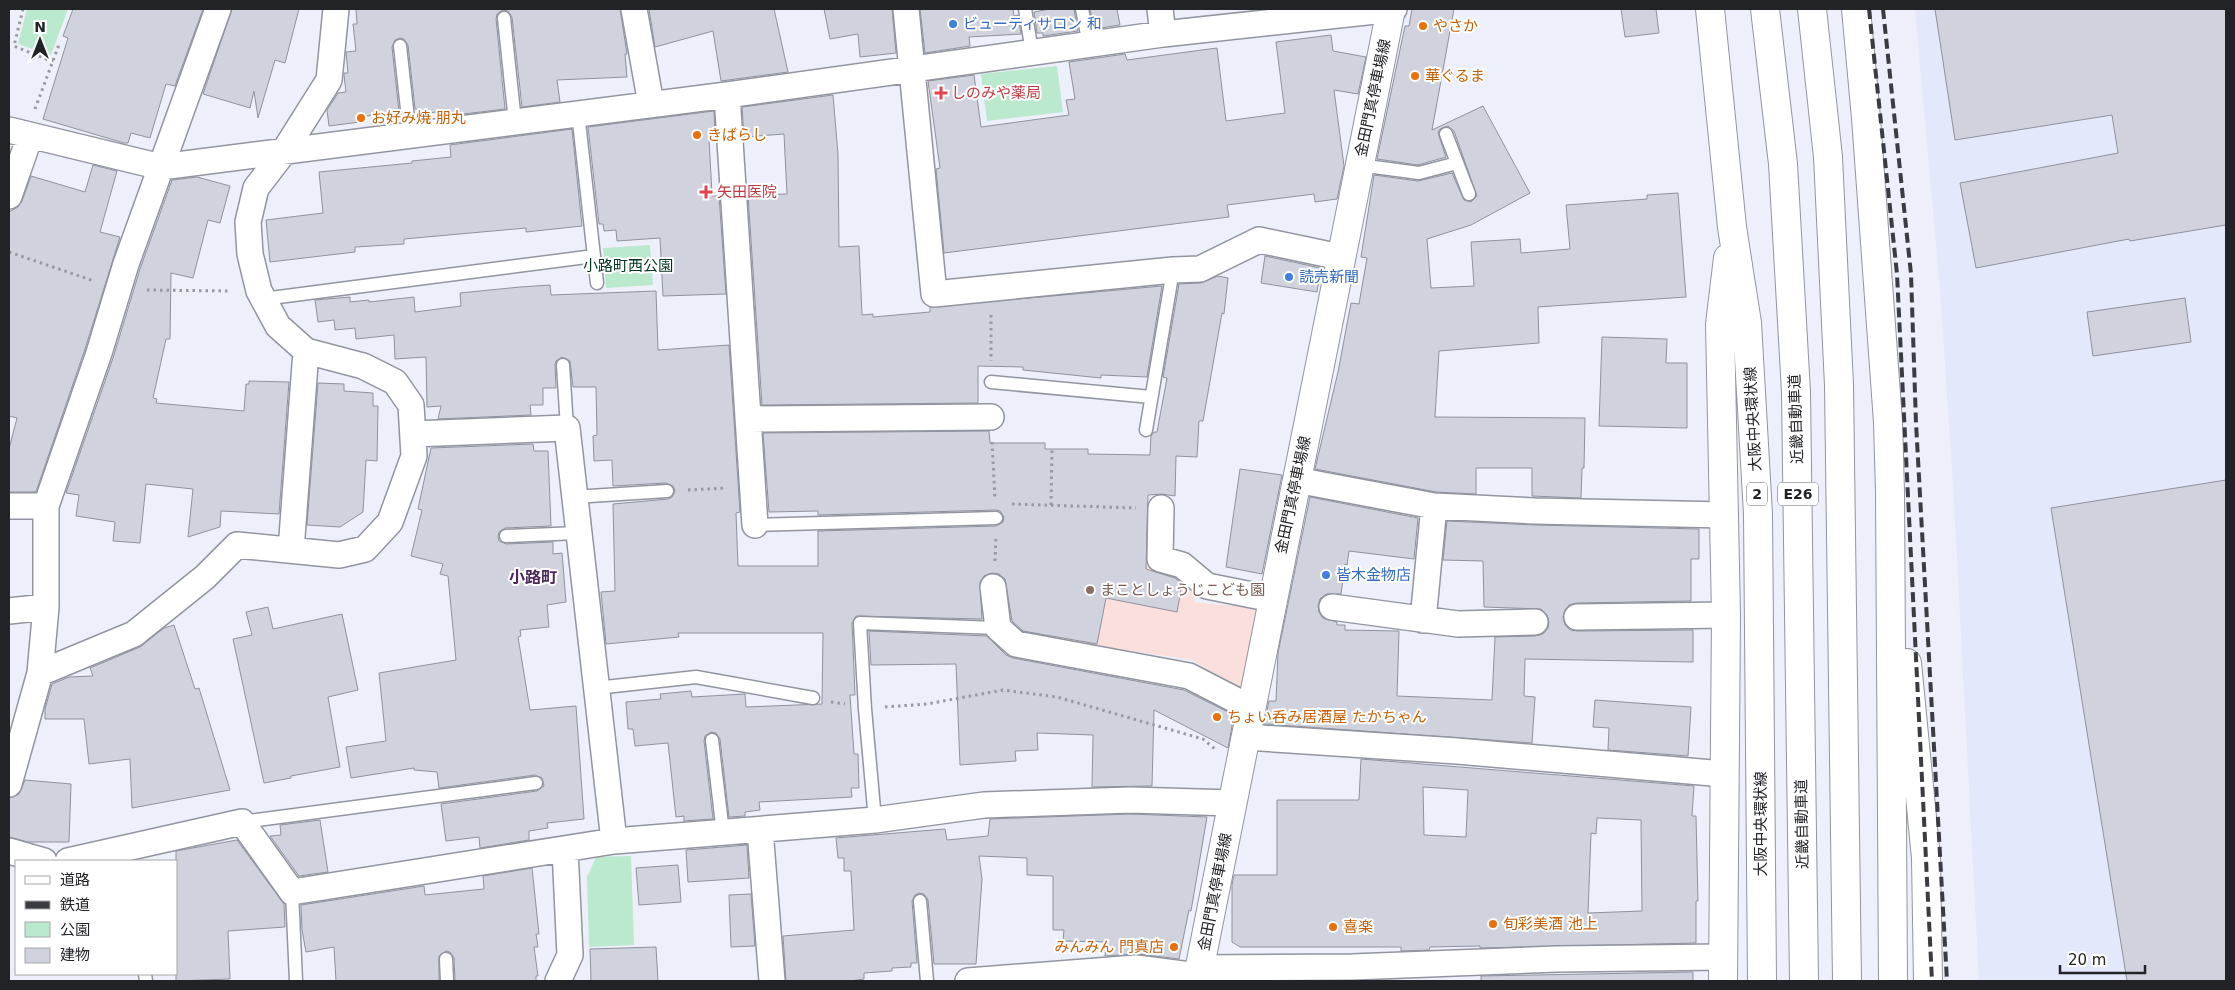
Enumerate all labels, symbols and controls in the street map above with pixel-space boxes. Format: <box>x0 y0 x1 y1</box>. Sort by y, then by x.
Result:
north arrow <box>15 15 65 65</box>
place label: ビューティサロン 和 <box>963 15 1102 33</box>
place label: やさか <box>1433 17 1478 35</box>
marker: ビューティサロン 和 <box>947 18 959 30</box>
text: N <box>34 19 46 35</box>
marker: やさか <box>1417 20 1429 32</box>
street label: 金田門真停車場線 <box>1352 37 1394 159</box>
place label: 華ぐるま <box>1425 67 1485 85</box>
marker: 華ぐるま <box>1409 70 1421 82</box>
place label: しのみや薬局 <box>951 84 1041 102</box>
marker: しのみや薬局 <box>935 87 947 99</box>
place label: お好み焼 朋丸 <box>371 109 466 127</box>
marker: お好み焼 朋丸 <box>355 112 367 124</box>
place label: きばらし <box>707 126 767 144</box>
marker: きばらし <box>691 129 703 141</box>
place label: 矢田医院 <box>717 183 777 201</box>
marker: 矢田医院 <box>699 185 713 199</box>
park label: 小路町西公園 <box>583 257 673 275</box>
place label: 読売新聞 <box>1299 268 1359 286</box>
marker: 読売新聞 <box>1283 271 1295 283</box>
street label: 大阪中央環状線 <box>1741 366 1765 472</box>
street label: 近畿自動車道 <box>1785 374 1807 464</box>
street label: 金田門真停車場線 <box>1272 434 1314 556</box>
road number: 2 <box>1747 482 1767 506</box>
road number: E26 <box>1778 482 1818 506</box>
place label: 皆木金物店 <box>1336 566 1411 584</box>
district label: 小路町 <box>509 568 557 587</box>
marker: 皆木金物店 <box>1320 569 1332 581</box>
place label: まことしょうじこども園 <box>1100 581 1265 599</box>
marker: まことしょうじこども園 <box>1084 584 1096 596</box>
place label: ちょい呑み居酒屋 たかちゃん <box>1227 708 1427 726</box>
marker: ちょい呑み居酒屋 たかちゃん <box>1211 711 1223 723</box>
street label: 大阪中央環状線 <box>1752 771 1770 877</box>
street label: 近畿自動車道 <box>1792 779 1812 869</box>
street label: 金田門真停車場線 <box>1195 831 1235 953</box>
legend <box>15 860 178 975</box>
text: 道路 <box>60 871 90 889</box>
text: 鉄道 <box>60 896 90 914</box>
place label: 旬彩美酒 池上 <box>1503 915 1598 933</box>
place label: 喜楽 <box>1343 918 1373 936</box>
marker: 旬彩美酒 池上 <box>1487 918 1499 930</box>
text: 公園 <box>60 921 90 939</box>
marker: 喜楽 <box>1327 921 1339 933</box>
place label: みんみん 門真店 <box>1054 938 1164 956</box>
marker: みんみん 門真店 <box>1168 941 1180 953</box>
scale bar <box>2060 942 2145 974</box>
text: 建物 <box>60 946 90 964</box>
text: 20 m <box>2068 951 2106 969</box>

